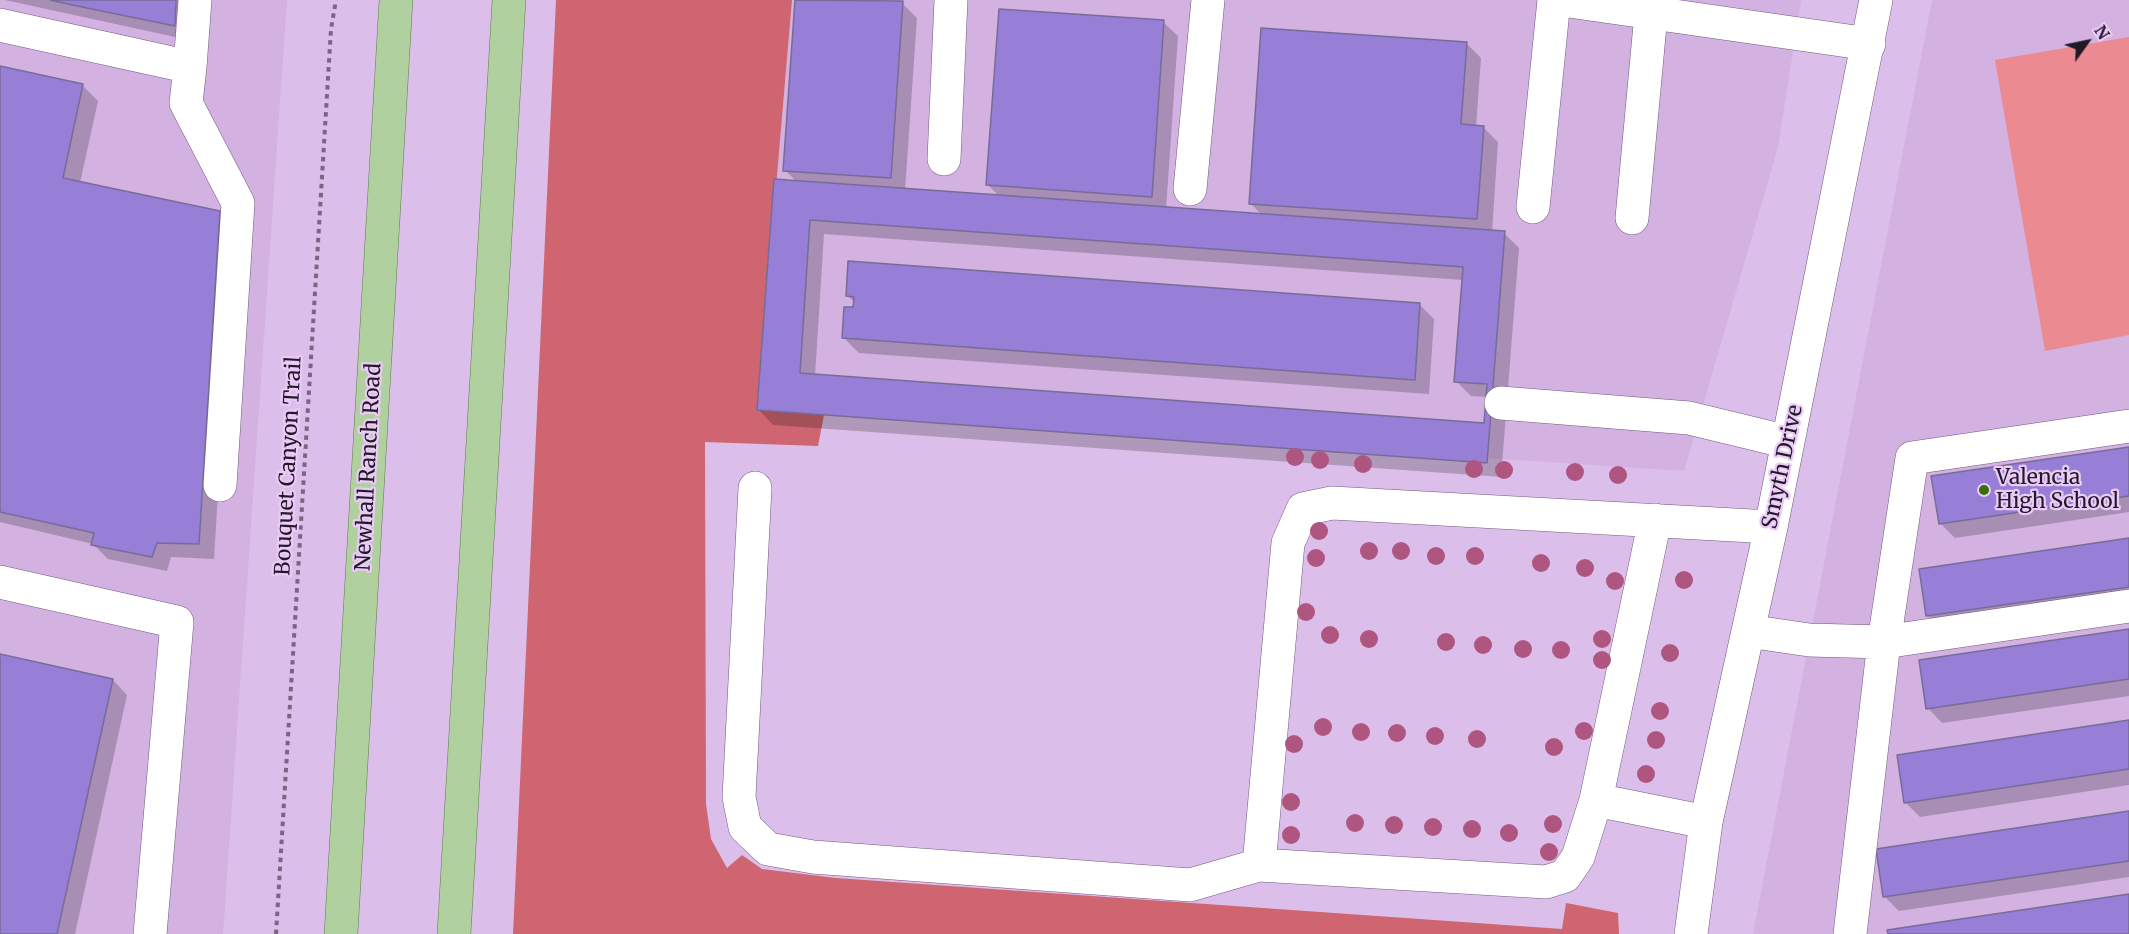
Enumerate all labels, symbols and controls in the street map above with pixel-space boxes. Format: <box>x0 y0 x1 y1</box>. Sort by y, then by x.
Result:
north arrow <box>2057 12 2117 72</box>
text: N <box>2090 21 2114 43</box>
street label: Bouquet Canyon Trail <box>271 356 307 576</box>
street label: Newhall Ranch Road <box>351 362 387 572</box>
street label: Smyth Drive <box>1758 403 1808 531</box>
place label: Valencia High School <box>1996 465 2119 515</box>
marker: Valencia High School <box>1977 483 1991 497</box>

